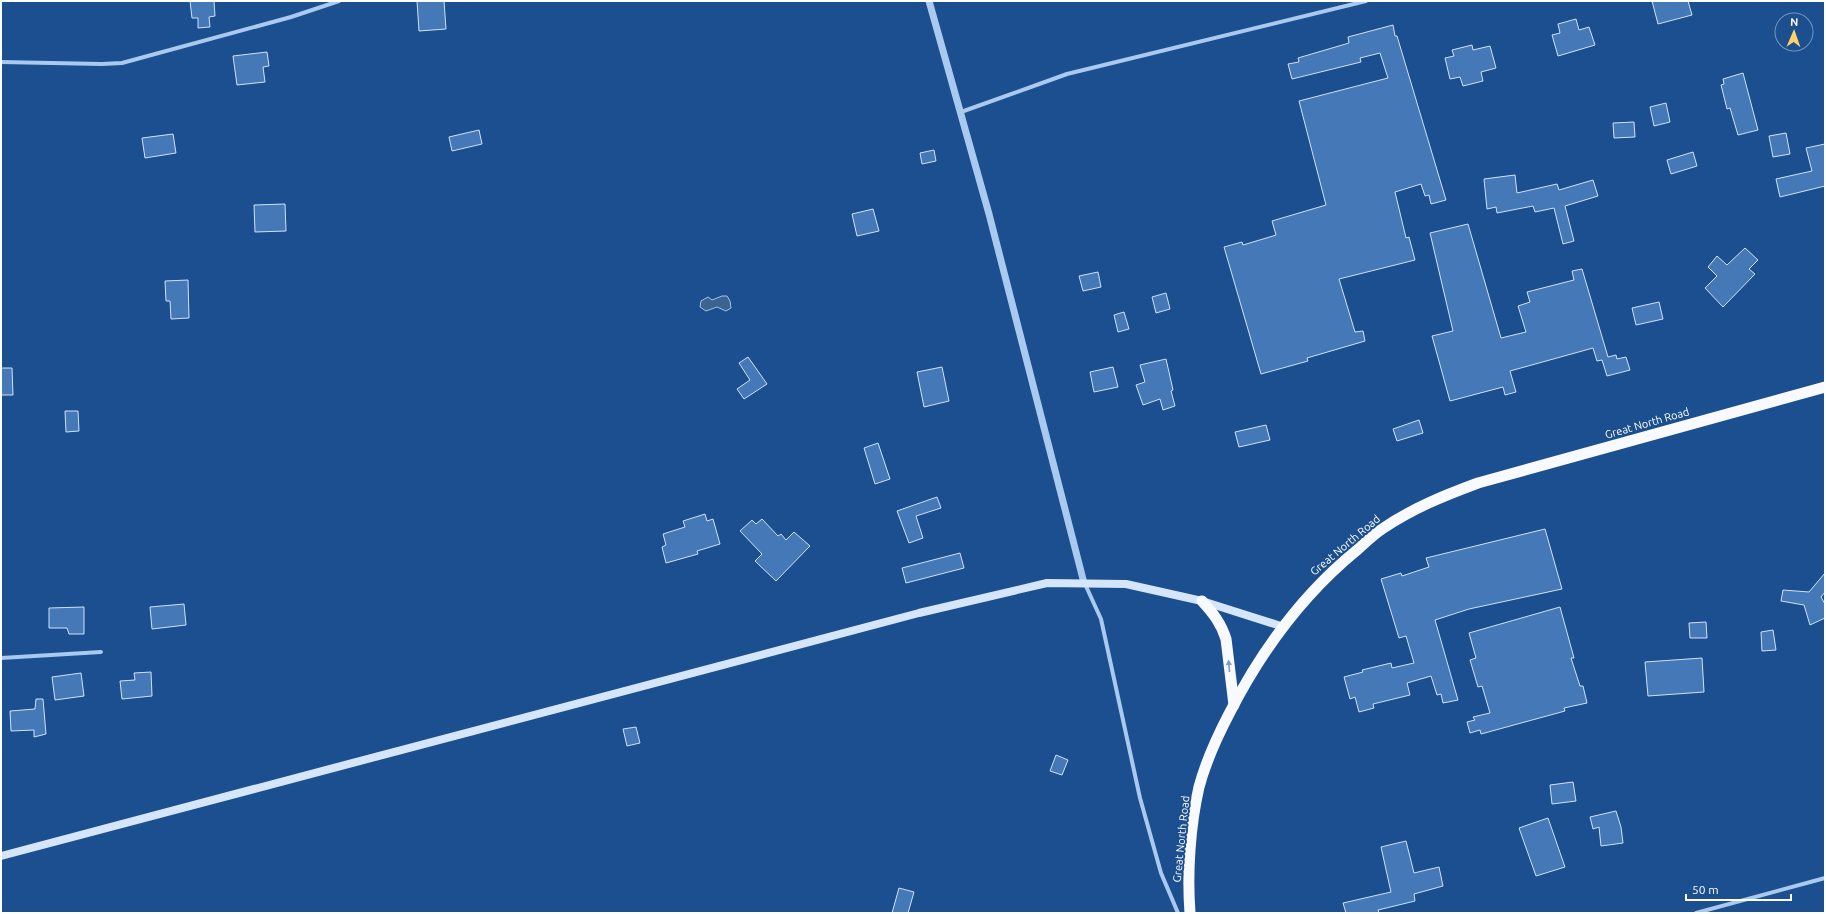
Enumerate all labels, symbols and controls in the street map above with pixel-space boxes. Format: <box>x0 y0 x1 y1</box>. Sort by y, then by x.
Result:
north arrow <box>1774 12 1814 52</box>
text: N <box>1790 16 1799 28</box>
street label: Great North Road <box>1604 405 1690 441</box>
street label: Great North Road <box>1308 512 1382 578</box>
one-way arrow <box>1226 660 1232 672</box>
street label: Great North Road <box>1170 795 1192 883</box>
scale bar <box>1686 876 1791 902</box>
text: 50 m <box>1692 883 1719 896</box>

